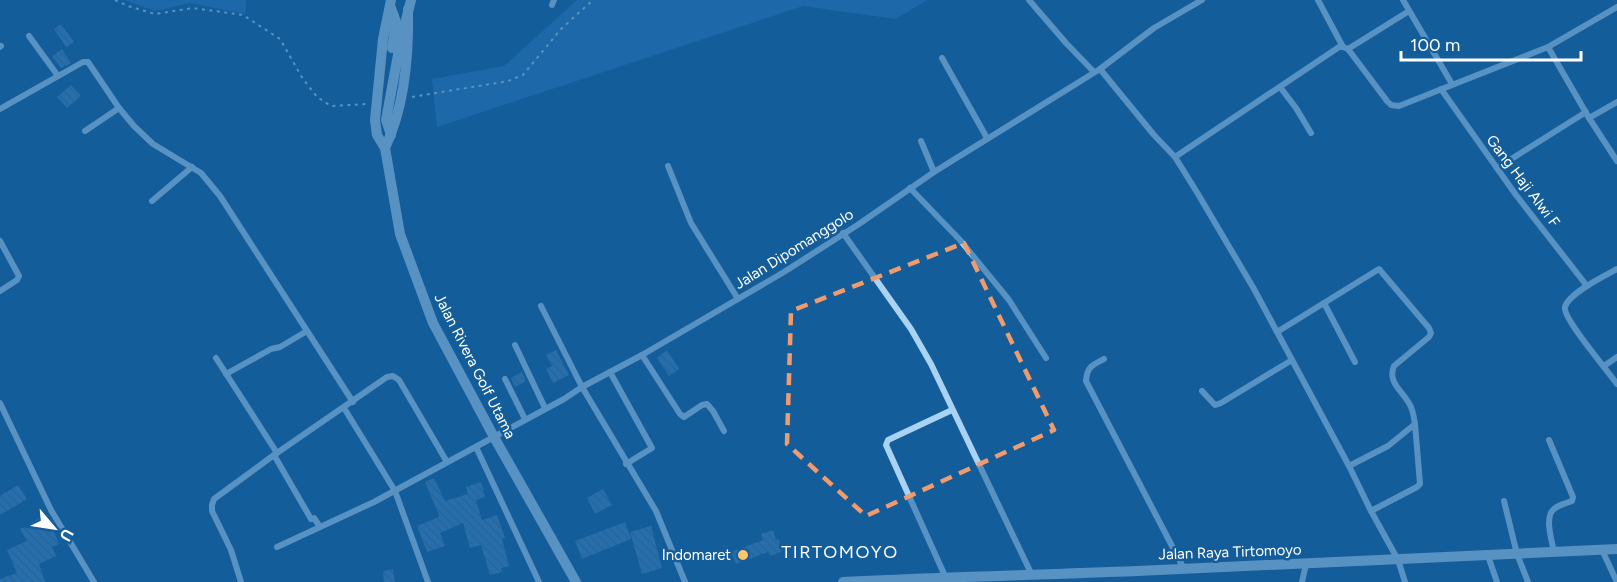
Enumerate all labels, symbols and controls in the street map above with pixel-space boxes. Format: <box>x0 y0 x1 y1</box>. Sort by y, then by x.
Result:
scale bar <box>1401 24 1581 62</box>
text: 100 m <box>1410 34 1460 56</box>
street label: Gang Haji Alwi F <box>1483 131 1563 231</box>
street label: Jalan Dipomanggolo <box>731 205 857 293</box>
street label: Jalan Rivera Golf Utama <box>431 290 519 442</box>
north arrow <box>24 498 84 558</box>
text: U <box>56 525 78 545</box>
street label: Jalan Raya Tirtomoyo <box>1158 540 1302 563</box>
district label: TIRTOMOYO <box>781 541 899 563</box>
place label: Indomaret <box>662 546 731 564</box>
marker: Indomaret <box>736 548 750 562</box>

